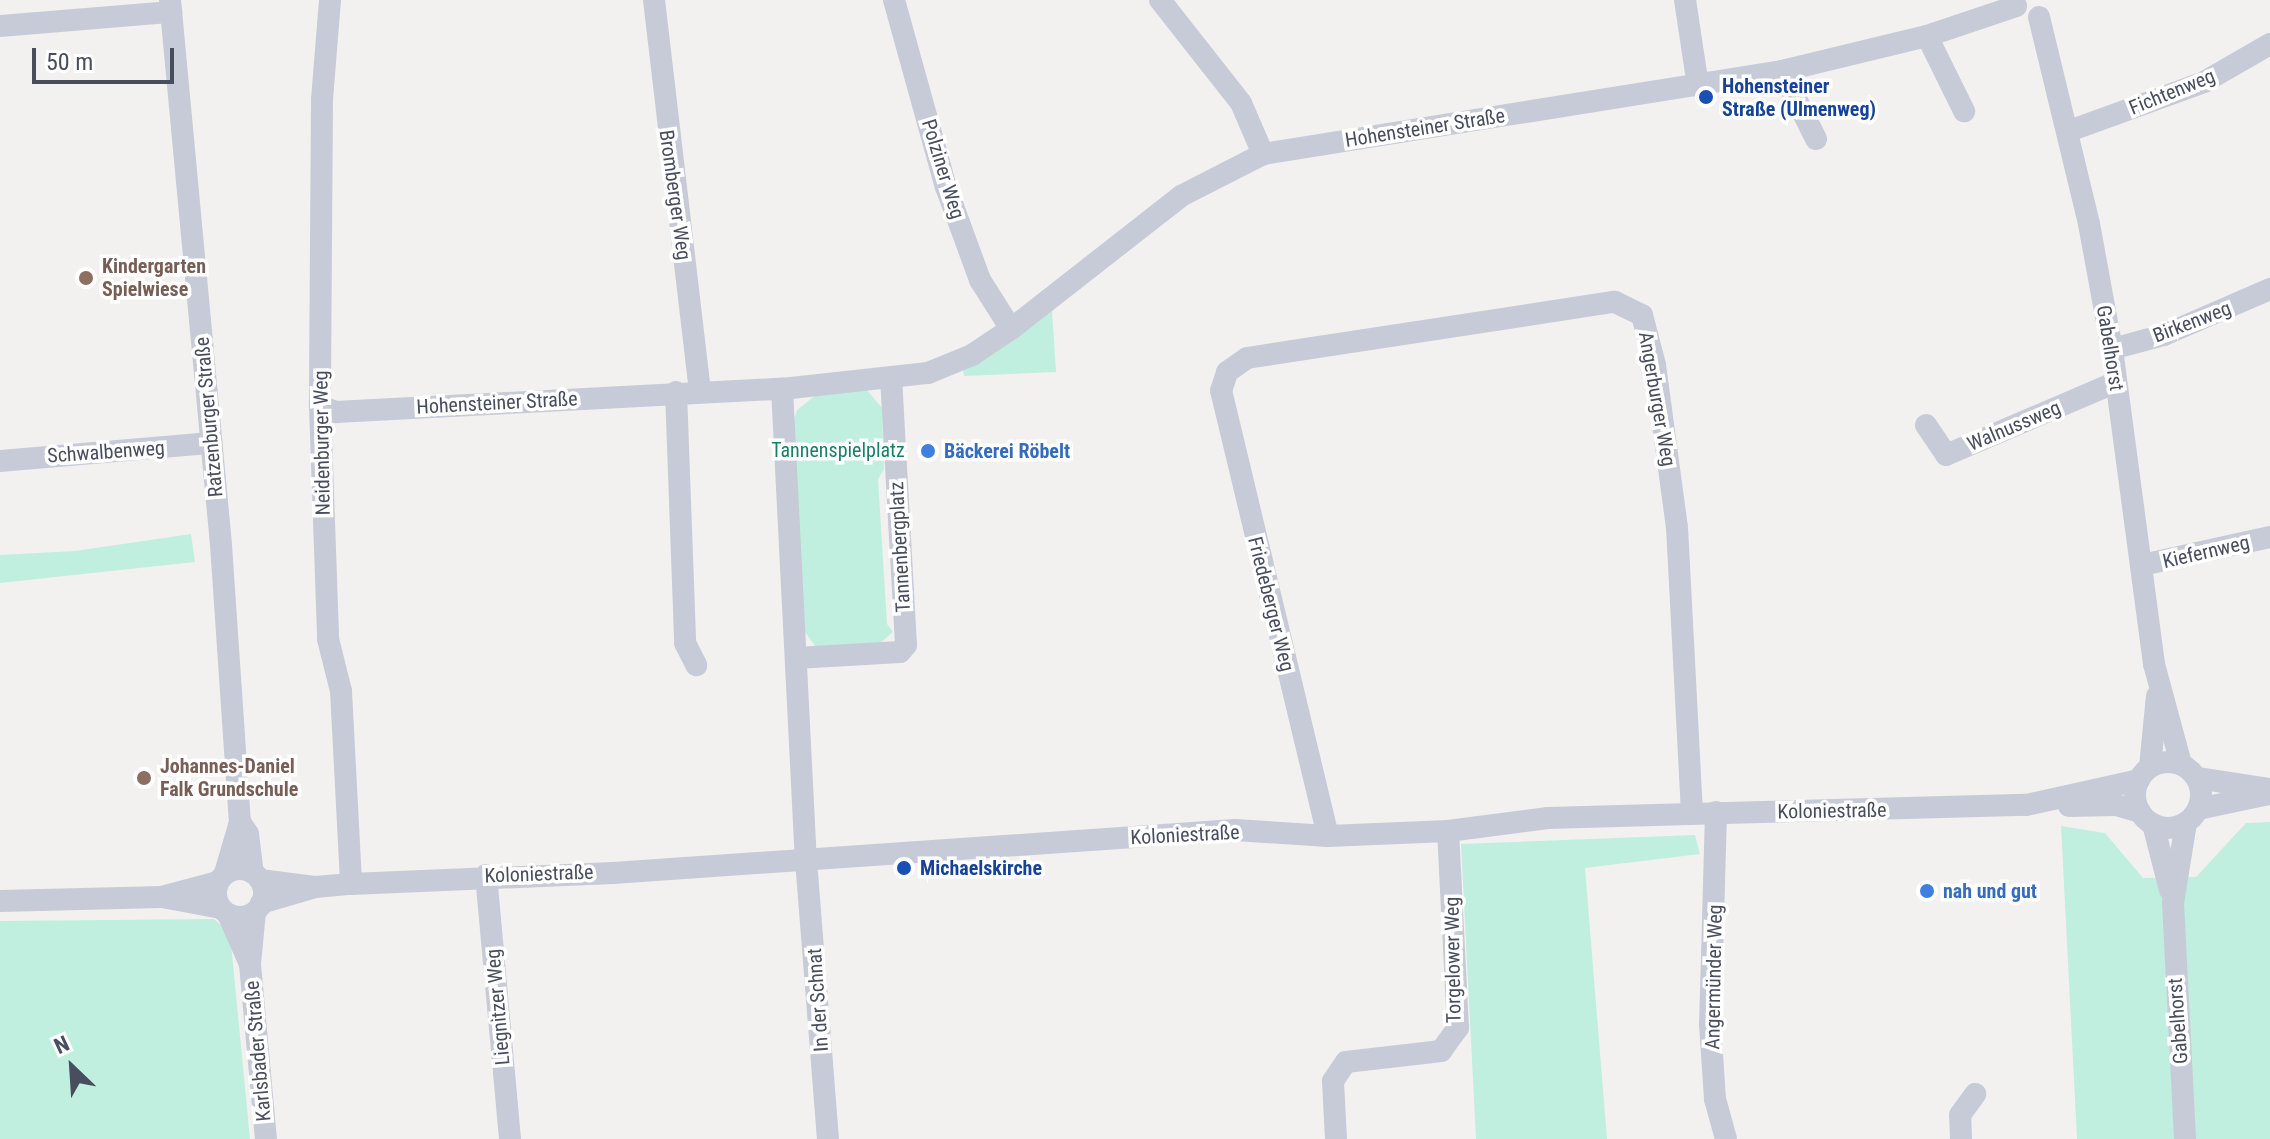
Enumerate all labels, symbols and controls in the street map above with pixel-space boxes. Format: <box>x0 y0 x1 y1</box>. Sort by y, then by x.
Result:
scale bar <box>36 32 178 82</box>
text: 50 m <box>46 48 93 76</box>
street label: Fichtenweg <box>2126 64 2218 120</box>
place label: Hohensteiner Straße (Ulmenweg) <box>1722 74 1876 121</box>
marker: Hohensteiner Straße (Ulmenweg) <box>1697 88 1715 106</box>
street label: Hohensteiner Straße <box>1343 104 1507 152</box>
street label: Polziner Weg <box>916 116 970 222</box>
street label: Bromberger Weg <box>654 128 696 262</box>
place label: Kindergarten Spielwiese <box>102 254 206 301</box>
marker: Kindergarten Spielwiese <box>77 269 95 287</box>
street label: Birkenweg <box>2150 296 2234 348</box>
street label: Gabelhorst <box>2091 304 2129 392</box>
street label: Angerburger Weg <box>1633 330 1681 468</box>
street label: Ratzenburger Straße <box>190 336 228 498</box>
street label: Neidenburger Weg <box>309 370 335 516</box>
street label: Hohensteiner Straße <box>416 387 578 419</box>
street label: Walnussweg <box>1964 396 2064 456</box>
street label: Schwalbenweg <box>47 436 165 468</box>
park label: Tannenspielplatz <box>771 438 905 462</box>
place label: Bäckerei Röbelt <box>944 439 1070 463</box>
marker: Bäckerei Röbelt <box>919 442 937 460</box>
street label: Tannenbergplatz <box>885 481 915 613</box>
street label: Kiefernweg <box>2160 530 2252 574</box>
street label: Friedeberger Weg <box>1243 534 1299 674</box>
place label: Johannes-Daniel Falk Grundschule <box>160 754 298 801</box>
marker: Johannes-Daniel Falk Grundschule <box>135 769 153 787</box>
street label: Koloniestraße <box>1777 798 1887 824</box>
street label: Koloniestraße <box>1130 820 1240 850</box>
place label: Michaelskirche <box>920 856 1042 880</box>
marker: Michaelskirche <box>895 859 913 877</box>
street label: Koloniestraße <box>484 860 594 888</box>
place label: nah und gut <box>1943 879 2037 903</box>
marker: nah und gut <box>1918 882 1936 900</box>
street label: Torgelower Weg <box>1440 897 1466 1023</box>
street label: Angermünder Weg <box>1701 904 1727 1050</box>
street label: In der Schnat <box>802 947 834 1053</box>
street label: Liegnitzer Weg <box>481 948 515 1066</box>
street label: Gabelhorst <box>2163 977 2193 1065</box>
street label: Karlsbader Straße <box>240 980 276 1122</box>
north arrow <box>32 1027 112 1107</box>
text: N <box>50 1031 73 1059</box>

